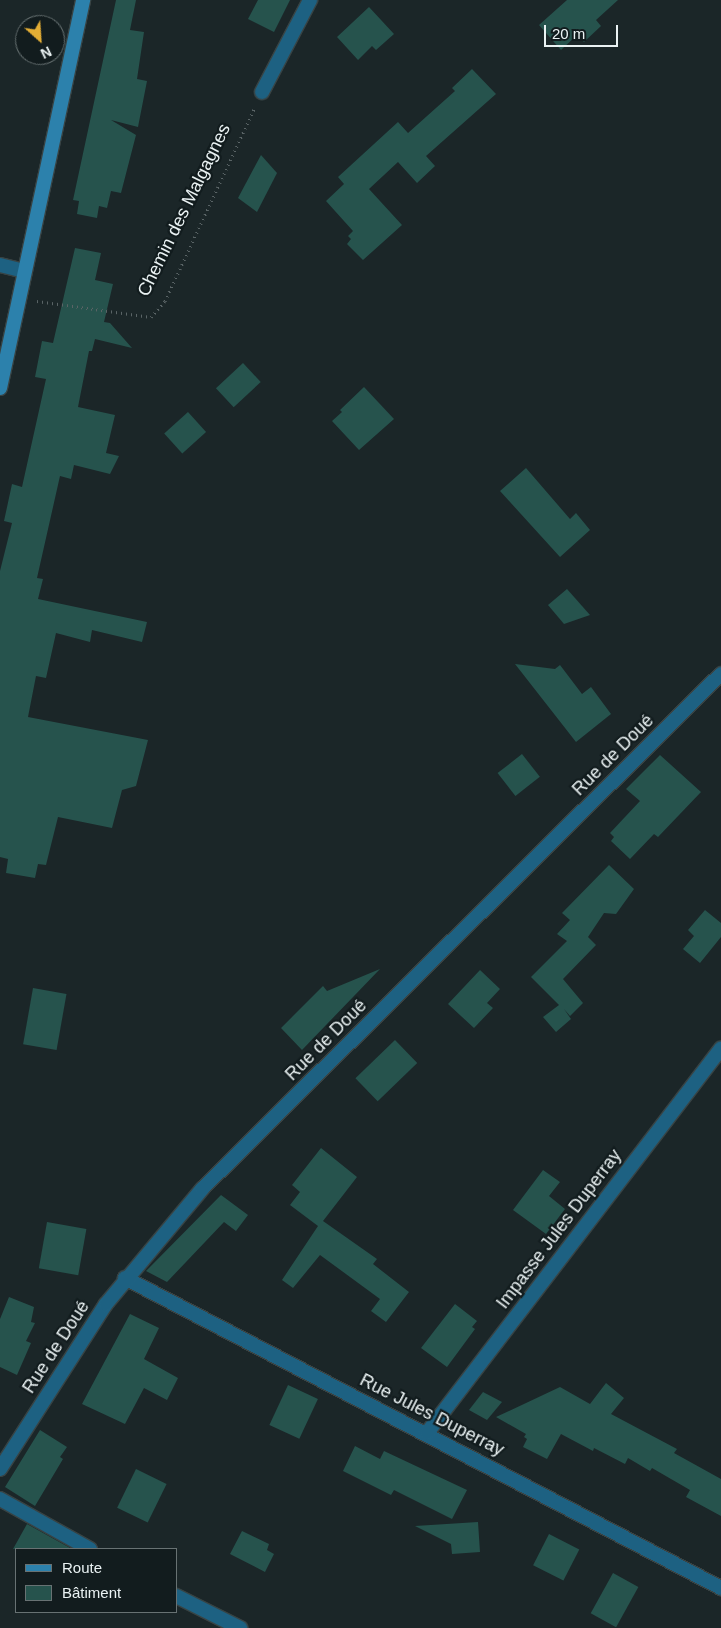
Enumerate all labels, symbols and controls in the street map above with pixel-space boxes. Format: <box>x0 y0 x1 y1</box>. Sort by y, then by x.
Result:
north arrow <box>15 15 65 65</box>
scale bar <box>546 15 620 47</box>
text: 20 m <box>552 25 585 42</box>
text: N <box>38 43 54 62</box>
street label: Chemin des Malgagnes <box>133 120 235 300</box>
street label: Rue de Doué <box>568 710 658 800</box>
street label: Rue de Doué <box>281 995 371 1085</box>
street label: Impasse Jules Duperray <box>492 1145 626 1313</box>
street label: Rue de Doué <box>18 1297 94 1397</box>
street label: Rue Jules Duperray <box>356 1369 508 1461</box>
legend <box>15 1548 178 1613</box>
text: Route <box>62 1559 102 1576</box>
text: Bâtiment <box>62 1584 121 1601</box>

